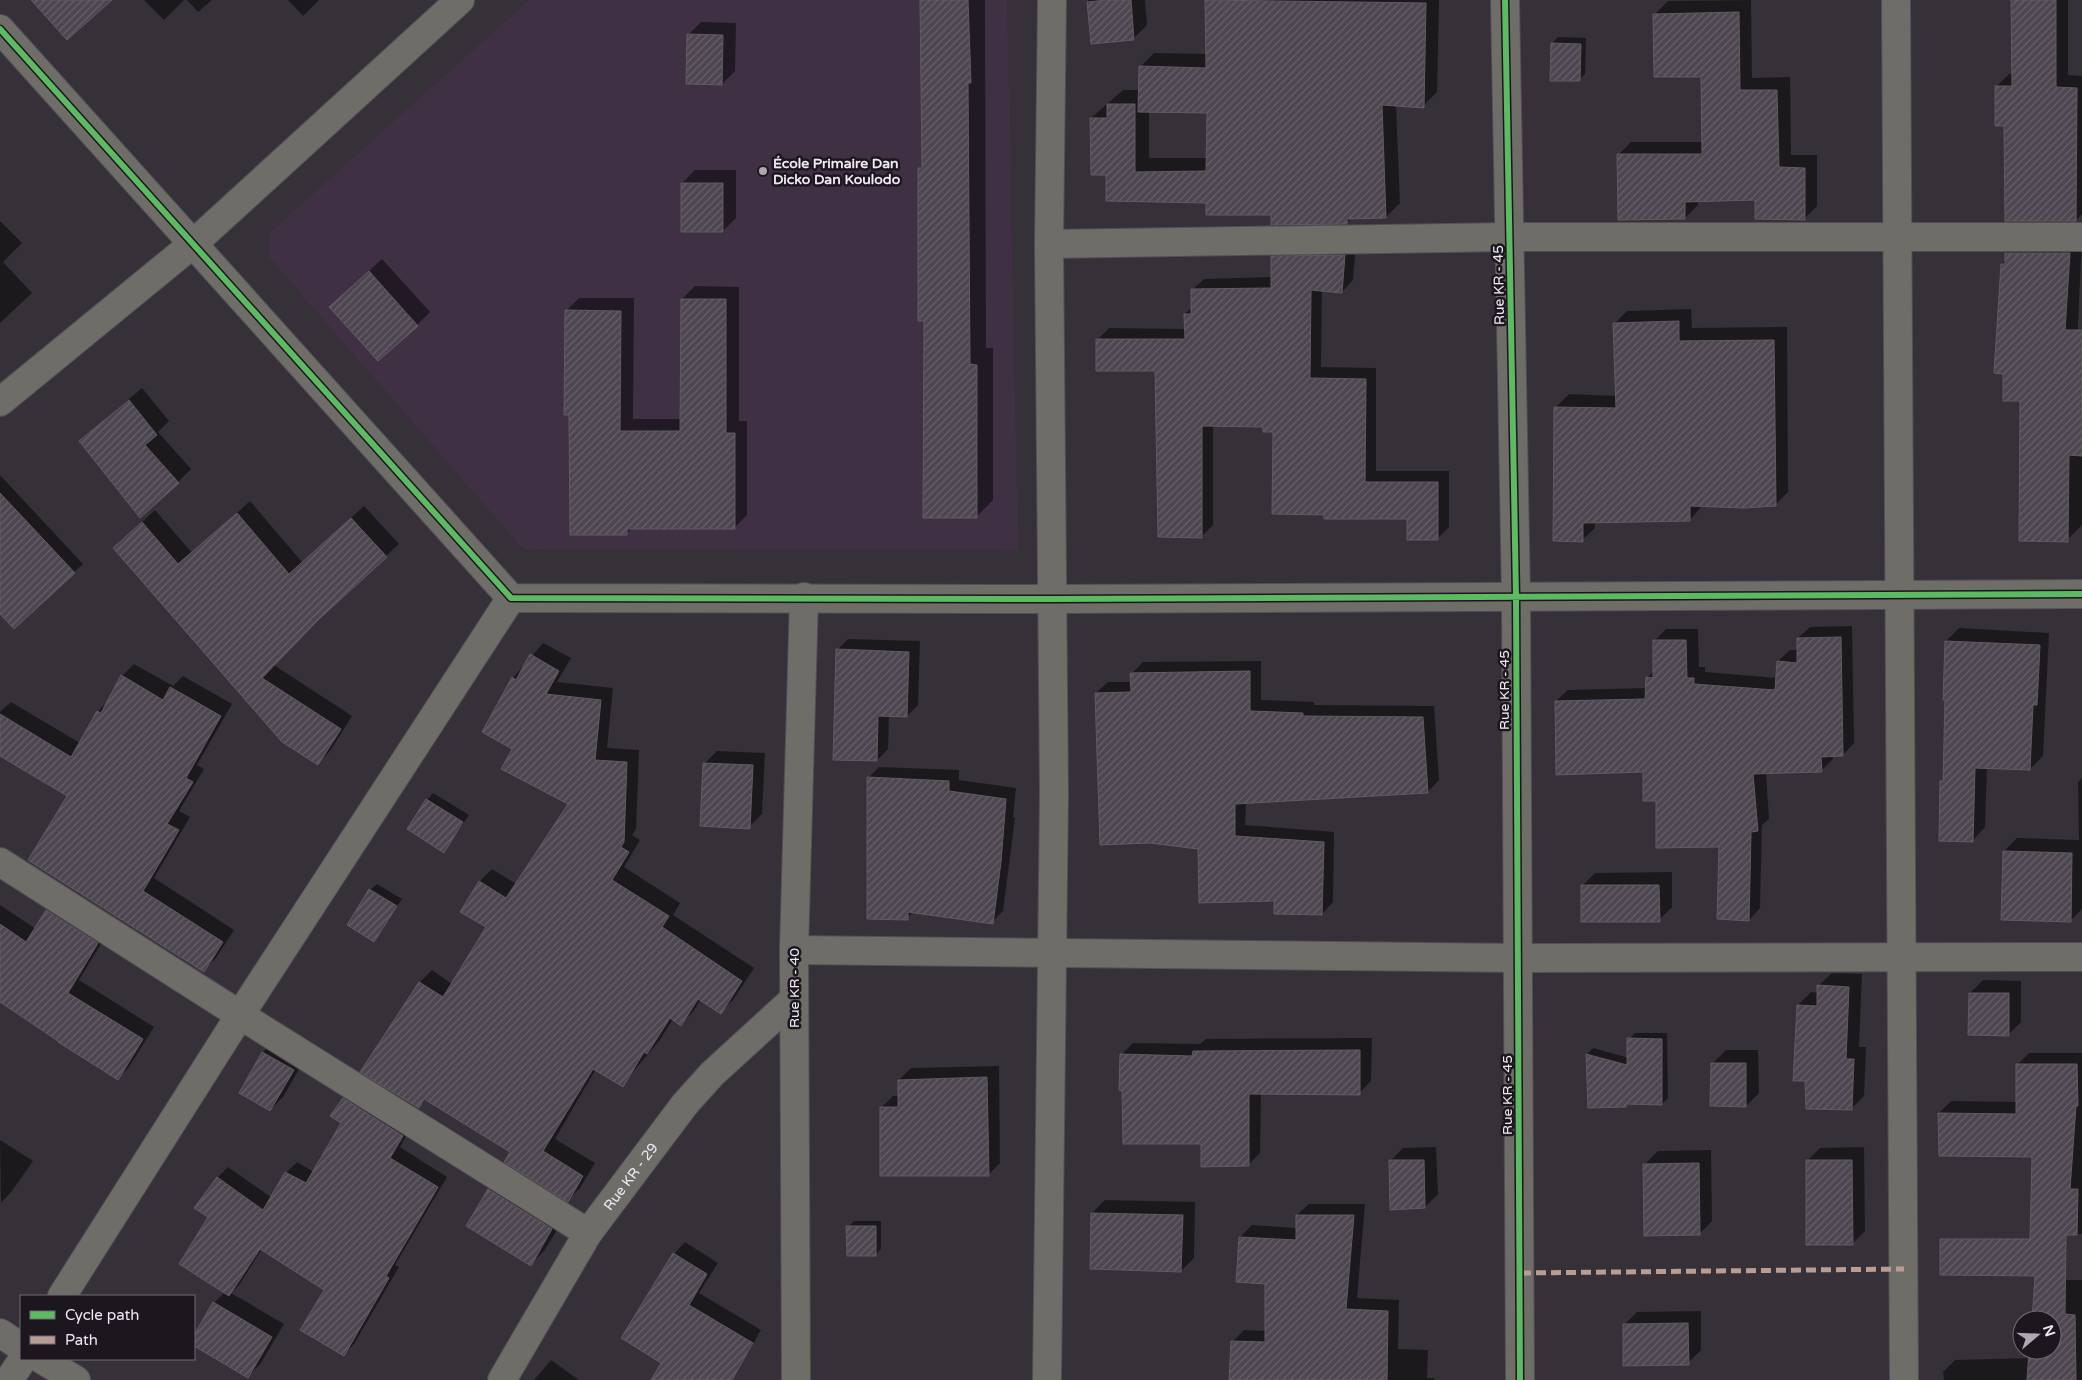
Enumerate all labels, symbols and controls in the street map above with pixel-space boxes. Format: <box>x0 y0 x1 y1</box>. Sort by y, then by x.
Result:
place label: École Primaire Dan Dicko Dan Koulodo <box>773 155 901 188</box>
marker: École Primaire Dan Dicko Dan Koulodo <box>757 165 769 177</box>
street label: Rue KR - 45 <box>1490 245 1508 325</box>
street label: Rue KR - 45 <box>1496 650 1513 730</box>
street label: Rue KR - 40 <box>786 948 803 1028</box>
street label: Rue KR - 45 <box>1499 1055 1516 1135</box>
street label: Rue KR - 29 <box>600 1139 661 1214</box>
legend <box>20 1295 195 1360</box>
text: Cycle path <box>65 1306 139 1324</box>
north arrow <box>2012 1310 2062 1360</box>
text: N <box>2039 1323 2059 1339</box>
text: Path <box>65 1331 98 1349</box>

